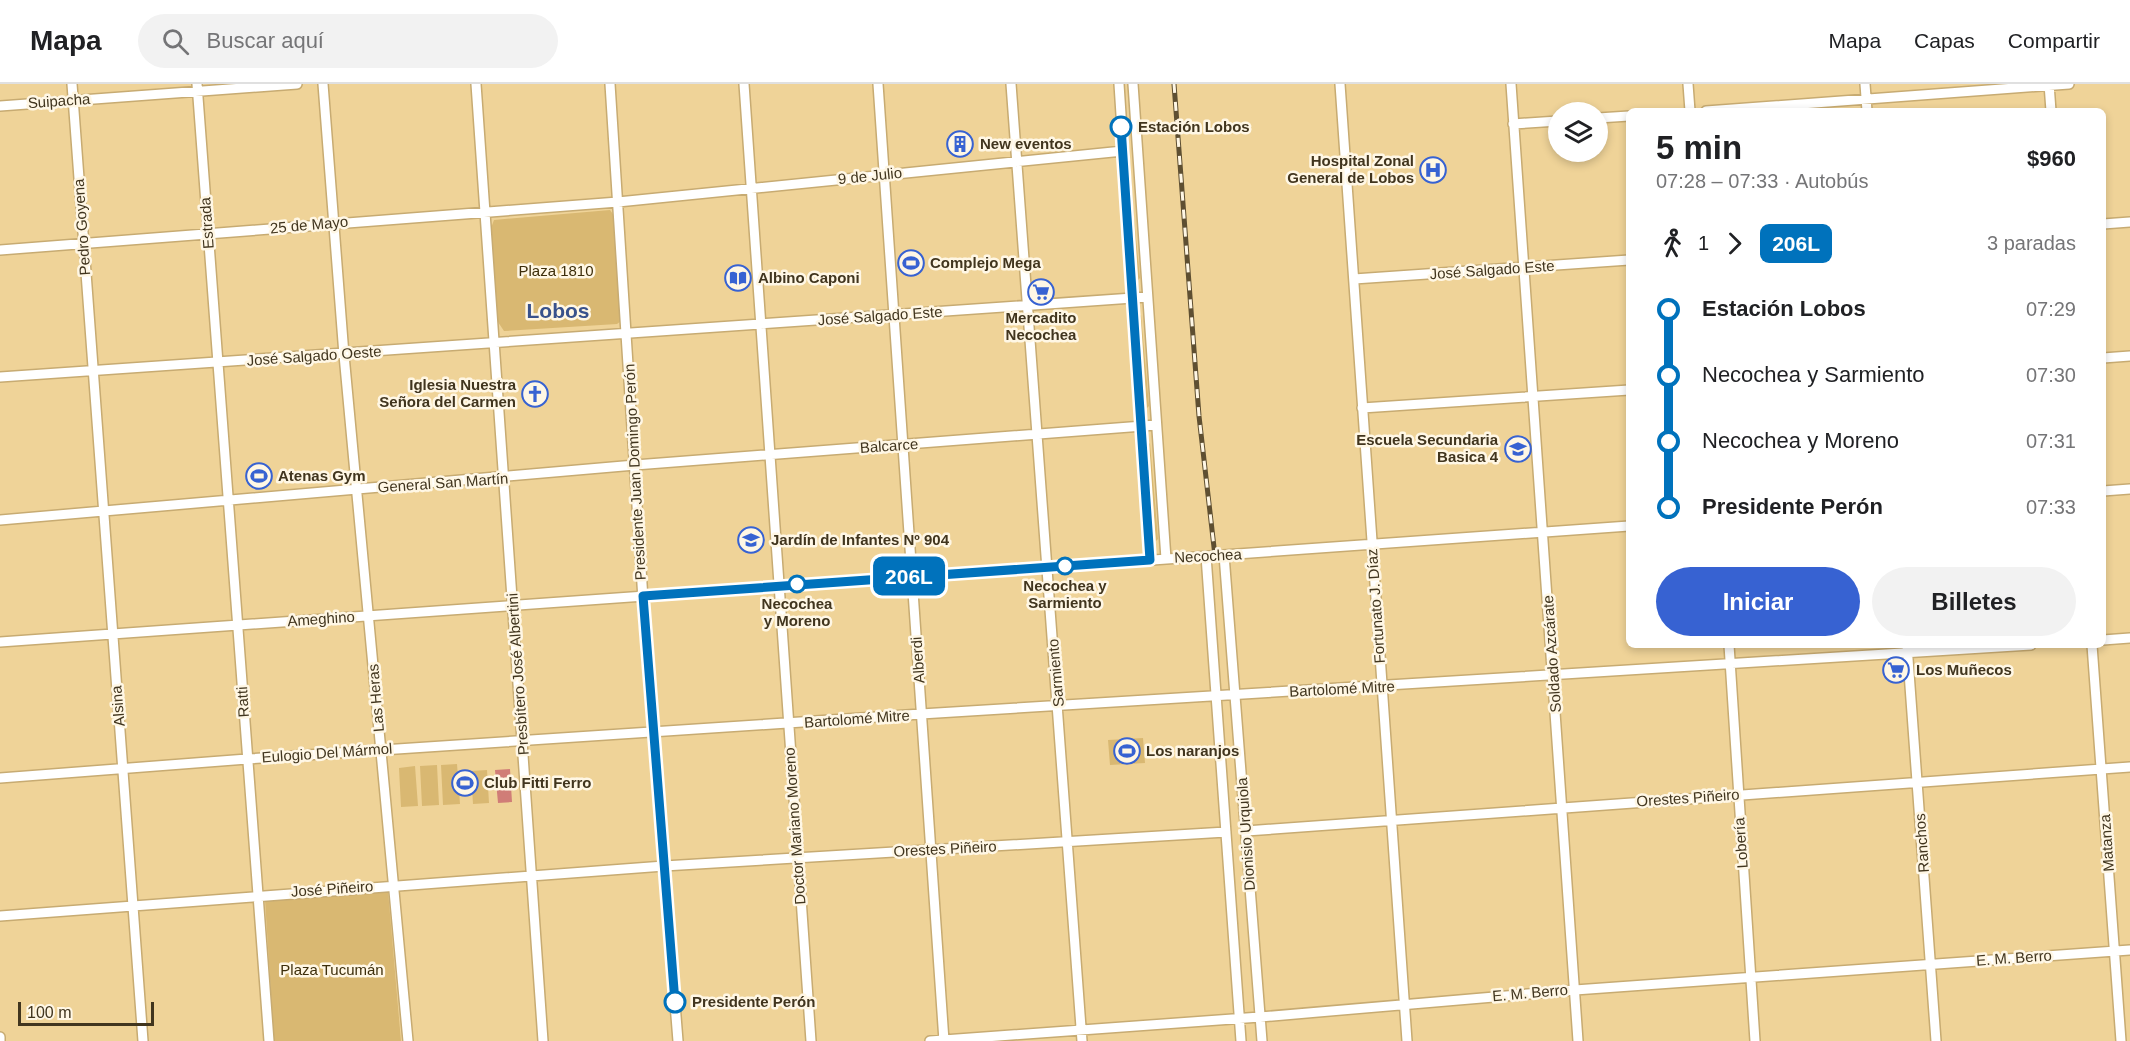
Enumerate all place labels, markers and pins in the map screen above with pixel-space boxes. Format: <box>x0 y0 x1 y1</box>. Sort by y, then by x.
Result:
marker: Estación Lobos <box>1110 116 1132 138</box>
place label: Estación Lobos <box>1138 118 1250 135</box>
building icon: New eventos <box>945 129 975 159</box>
place label: New eventos <box>980 135 1072 152</box>
place label: Hospital Zonal General de Lobos <box>1287 152 1414 186</box>
hospital icon: Hospital Zonal General de Lobos <box>1418 155 1448 185</box>
sports icon: Complejo Mega <box>896 248 926 278</box>
place label: Complejo Mega <box>930 254 1042 271</box>
library icon: Albino Caponi <box>723 263 753 293</box>
place label: Albino Caponi <box>758 269 860 286</box>
supermarket icon: Mercadito Necochea <box>1026 277 1056 307</box>
place label: Mercadito Necochea <box>1006 309 1077 343</box>
place label: Iglesia Nuestra Señora del Carmen <box>379 376 517 410</box>
church icon: Iglesia Nuestra Señora del Carmen <box>520 379 550 409</box>
place label: Escuela Secundaria Basica 4 <box>1356 431 1499 465</box>
school or university icon: Escuela Secundaria Basica 4 <box>1503 434 1533 464</box>
sports icon: Atenas Gym <box>244 461 274 491</box>
place label: Atenas Gym <box>278 467 366 484</box>
school or university icon: Jardín de Infantes Nº 904 <box>736 525 766 555</box>
place label: Jardín de Infantes Nº 904 <box>771 531 950 548</box>
marker: Necochea y Sarmiento <box>1056 557 1074 575</box>
marker: Necochea y Moreno <box>788 575 806 593</box>
place label: Necochea y Sarmiento <box>1023 577 1107 611</box>
place label: Necochea y Moreno <box>762 595 833 629</box>
supermarket icon: Los Muñecos <box>1881 655 1911 685</box>
place label: Los Muñecos <box>1916 661 2012 678</box>
sports icon: Los naranjos <box>1112 736 1142 766</box>
place label: Los naranjos <box>1146 742 1239 759</box>
sports icon: Club Fitti Ferro <box>450 768 480 798</box>
place label: Club Fitti Ferro <box>484 774 592 791</box>
marker: Presidente Perón <box>664 991 686 1013</box>
place label: Presidente Perón <box>692 993 815 1010</box>

